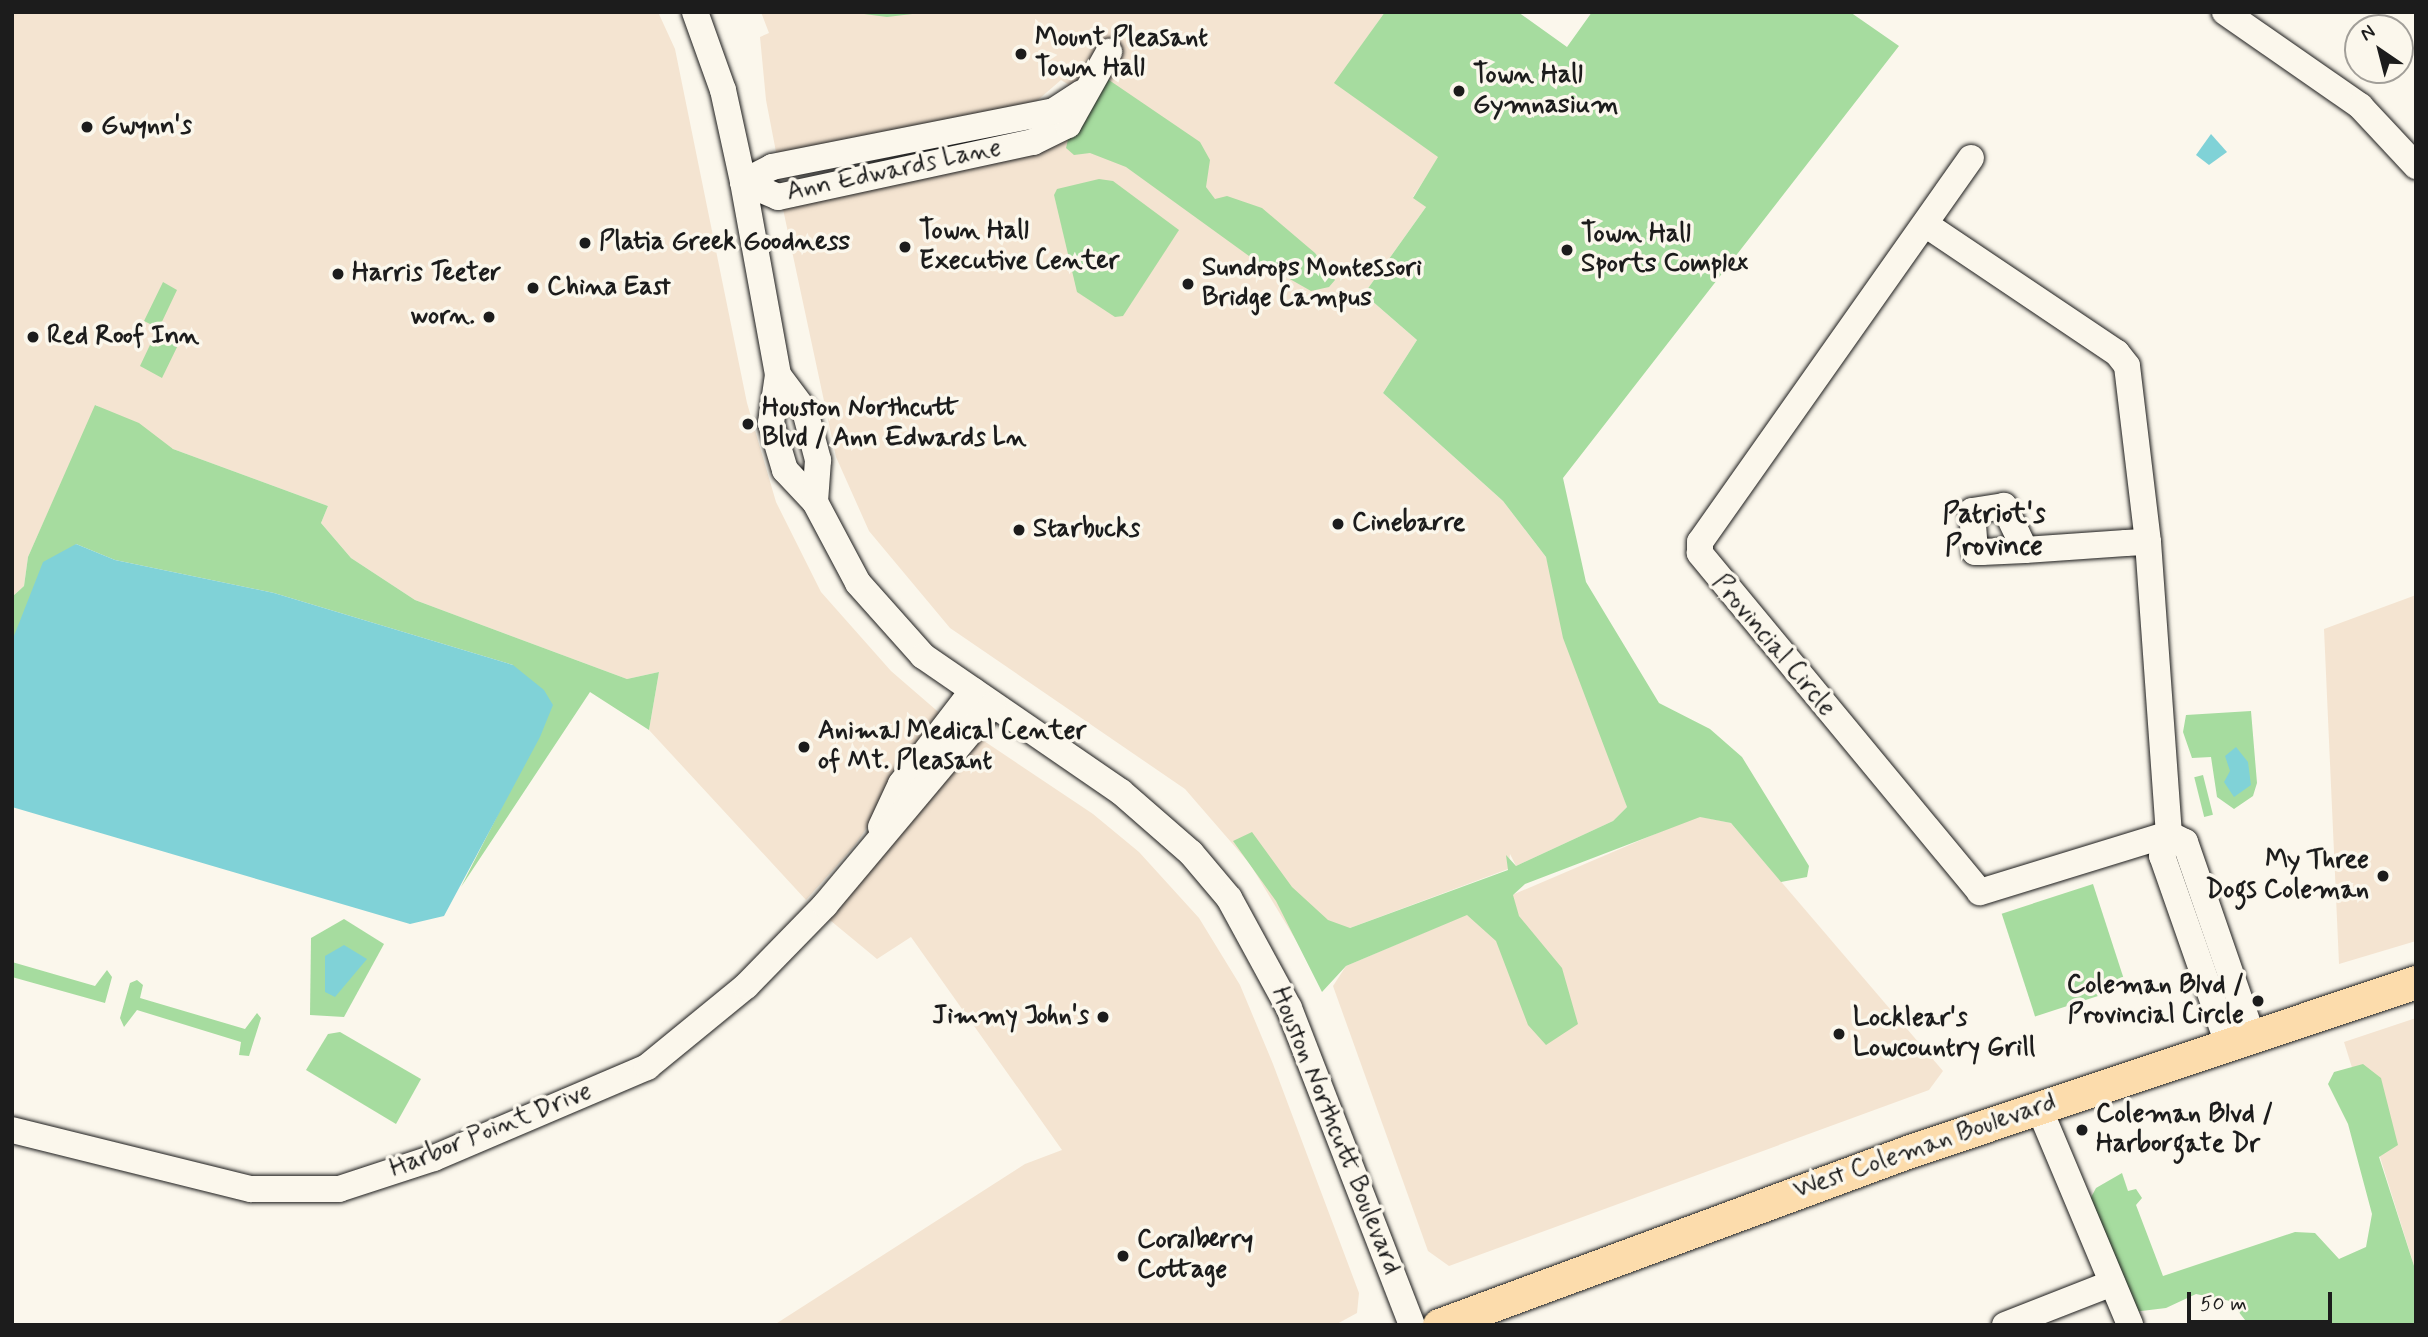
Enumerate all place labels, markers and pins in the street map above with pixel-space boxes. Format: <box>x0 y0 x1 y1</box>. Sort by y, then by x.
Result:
place label: Mount Pleasant Town Hall <box>1035 23 1208 84</box>
marker: Mount Pleasant Town Hall <box>1013 46 1029 62</box>
place label: Town Hall Gymnasium <box>1473 60 1618 122</box>
marker: Town Hall Gymnasium <box>1451 83 1467 99</box>
place label: Gwynn's <box>101 111 192 143</box>
marker: Gwynn's <box>79 119 95 135</box>
place label: Town Hall Executive Center <box>919 216 1116 278</box>
place label: Town Hall Sports Complex <box>1581 219 1755 280</box>
place label: Platia Greek Goodness <box>599 227 849 259</box>
marker: Platia Greek Goodness <box>577 235 593 251</box>
marker: Town Hall Executive Center <box>897 239 913 255</box>
marker: Town Hall Sports Complex <box>1559 242 1575 258</box>
place label: Sundrops Montessori Bridge Campus <box>1202 253 1430 314</box>
place label: Harris Teeter <box>352 258 498 290</box>
marker: Harris Teeter <box>330 266 346 282</box>
place label: China East <box>547 272 670 304</box>
marker: Sundrops Montessori Bridge Campus <box>1180 276 1196 292</box>
marker: China East <box>525 280 541 296</box>
place label: worn. <box>410 301 475 333</box>
marker: worn. <box>481 309 497 325</box>
place label: Red Roof Inn <box>47 321 191 353</box>
marker: Red Roof Inn <box>25 329 41 345</box>
place label: Houston Northcutt Blvd / Ann Edwards Ln <box>762 393 1014 454</box>
marker: Houston Northcutt Blvd / Ann Edwards Ln <box>740 416 756 432</box>
place label: Cinebarre <box>1352 508 1465 540</box>
place label: Starbucks <box>1033 514 1140 546</box>
marker: Cinebarre <box>1330 516 1346 532</box>
marker: Starbucks <box>1011 522 1027 538</box>
place label: Animal Medical Center of Mt. Pleasant <box>818 716 1081 778</box>
marker: Animal Medical Center of Mt. Pleasant <box>796 739 812 755</box>
place label: My Three Dogs Coleman <box>2205 845 2369 906</box>
marker: My Three Dogs Coleman <box>2375 868 2391 884</box>
place label: Coleman Blvd / Provincial Circle <box>2065 970 2244 1032</box>
marker: Coleman Blvd / Provincial Circle <box>2250 993 2266 1009</box>
place label: Jimmy John's <box>921 1001 1089 1033</box>
place label: Locklear's Lowcountry Grill <box>1853 1003 2032 1064</box>
marker: Jimmy John's <box>1095 1009 1111 1025</box>
marker: Locklear's Lowcountry Grill <box>1831 1026 1847 1042</box>
place label: Coleman Blvd / Harborgate Dr <box>2096 1099 2272 1160</box>
marker: Coleman Blvd / Harborgate Dr <box>2074 1122 2090 1138</box>
place label: Coralberry Cottage <box>1137 1225 1253 1286</box>
marker: Coralberry Cottage <box>1115 1248 1131 1264</box>

